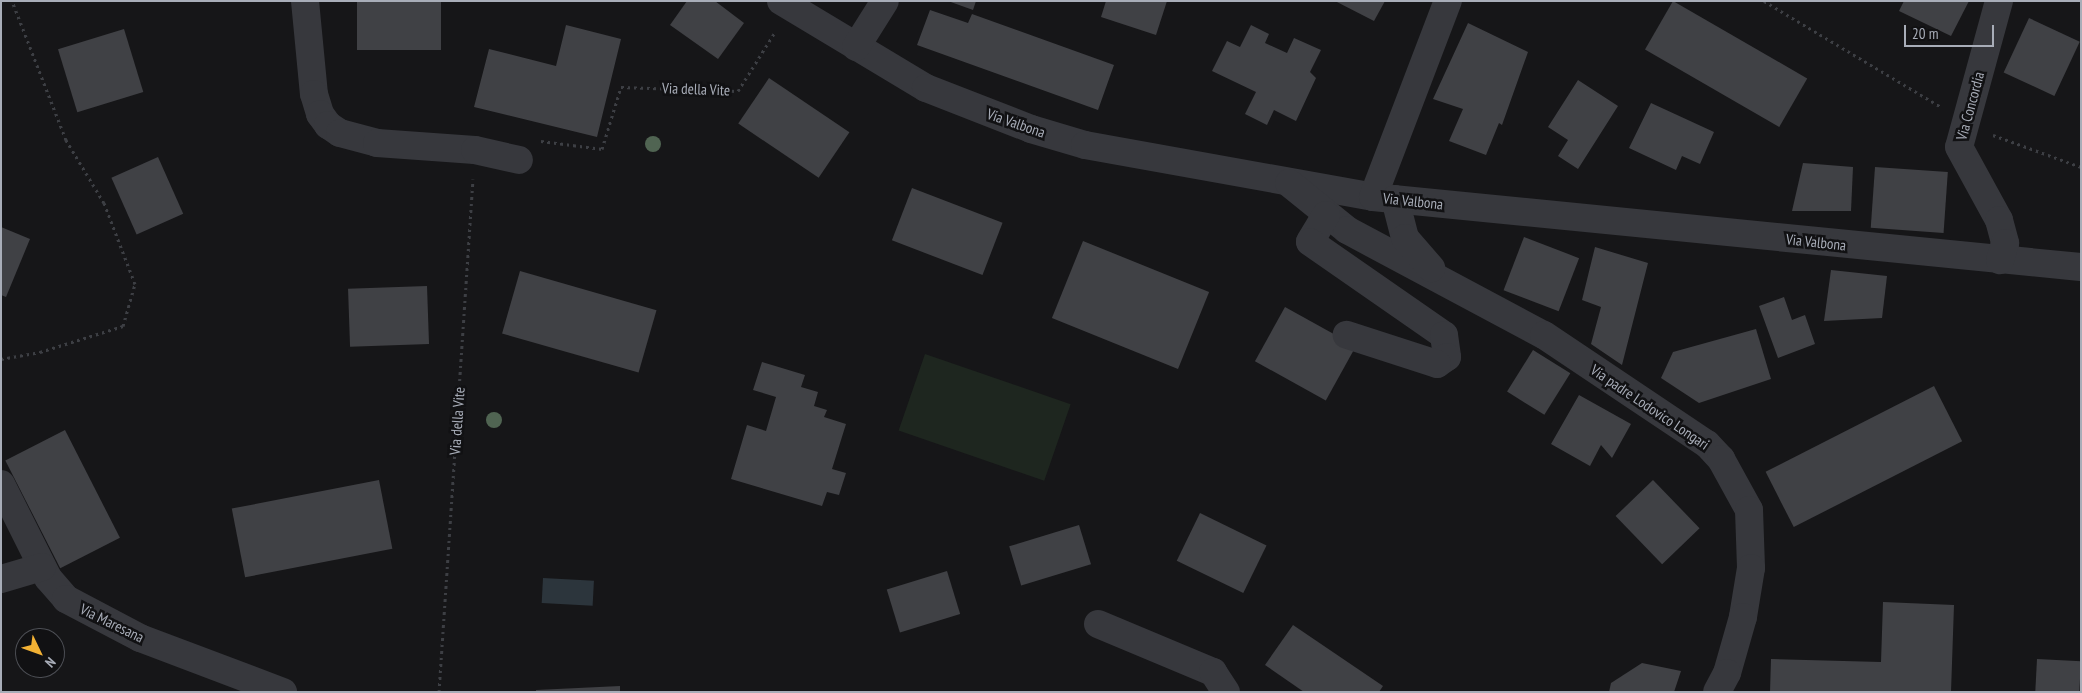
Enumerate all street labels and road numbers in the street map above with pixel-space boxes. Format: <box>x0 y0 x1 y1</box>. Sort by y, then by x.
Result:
street label: Via Concordia <box>1952 70 1988 142</box>
street label: Via della Vite <box>661 79 731 99</box>
street label: Via Valbona <box>984 105 1048 141</box>
street label: Via Valbona <box>1382 189 1444 213</box>
street label: Via Valbona <box>1785 230 1847 254</box>
street label: Via padre Lodovico Longari <box>1587 361 1713 453</box>
street label: Via della Vite <box>446 386 468 456</box>
street label: Via Maresana <box>77 600 147 646</box>

